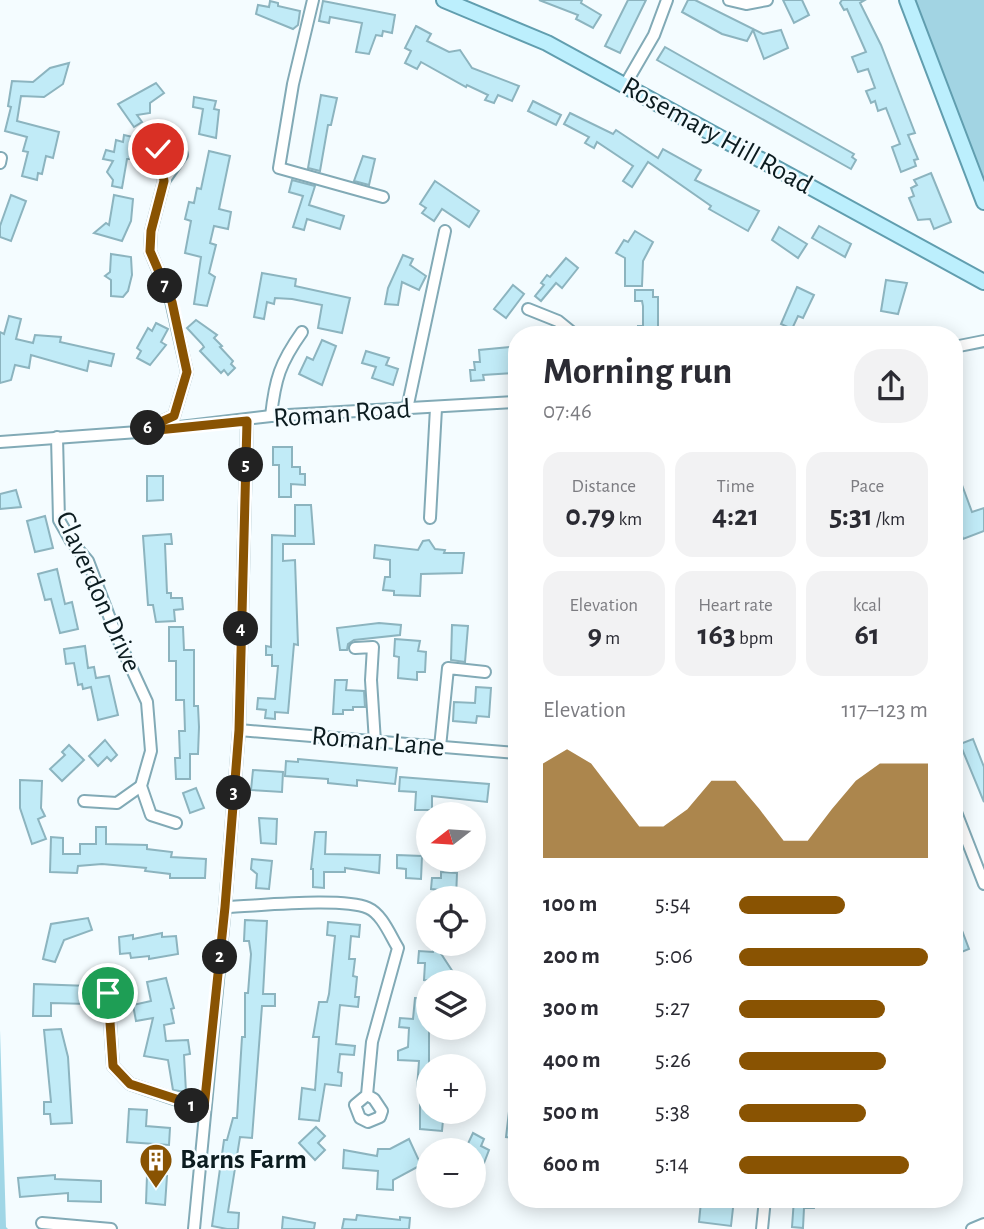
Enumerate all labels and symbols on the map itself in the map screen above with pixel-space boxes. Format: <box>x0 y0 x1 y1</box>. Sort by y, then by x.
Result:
street label: Rosemary Hill Road <box>617 72 817 200</box>
pin <box>128 119 188 179</box>
pin: 7 <box>148 268 182 304</box>
street label: Roman Road <box>272 395 412 433</box>
pin: 6 <box>130 410 166 446</box>
pin: 5 <box>229 448 264 482</box>
street label: Claverdon Drive <box>50 507 146 677</box>
pin: 4 <box>224 612 258 646</box>
street label: Roman Lane <box>310 722 446 762</box>
pin: 3 <box>216 776 252 810</box>
north arrow <box>416 802 486 872</box>
pin: 2 <box>202 940 238 974</box>
pin <box>78 963 138 1023</box>
pin: 1 <box>174 1088 210 1124</box>
building icon: Barns Farm <box>137 1141 175 1190</box>
place label: Barns Farm <box>180 1146 307 1174</box>

